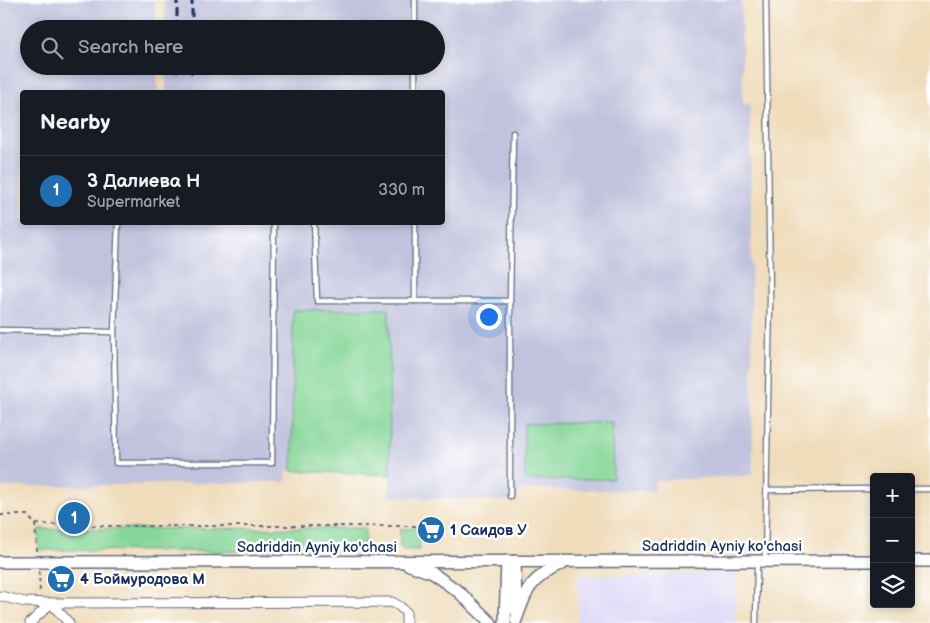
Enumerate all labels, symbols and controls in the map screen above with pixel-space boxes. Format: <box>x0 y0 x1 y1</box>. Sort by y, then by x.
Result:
search box <box>20 20 445 75</box>
icon: search <box>38 34 66 62</box>
text: Search here <box>78 36 183 59</box>
text: Nearby <box>40 110 110 135</box>
text: 3 Далиева Н <box>87 170 200 193</box>
text: 1 <box>53 181 59 200</box>
text: 330 m <box>378 181 425 200</box>
text: Supermarket <box>87 193 180 212</box>
your location <box>476 304 502 330</box>
map controls <box>870 473 915 608</box>
button: + <box>870 473 915 518</box>
pin: 1 <box>58 499 90 537</box>
supermarket icon: 1 Саидов У <box>416 515 446 545</box>
button: − <box>870 518 915 563</box>
place label: 1 Саидов У <box>450 521 527 540</box>
street label: Sadriddin Ayniy ko'chasi <box>642 537 802 556</box>
street label: Sadriddin Ayniy ko'chasi <box>237 538 397 557</box>
button: layers <box>870 563 915 608</box>
supermarket icon: 4 Боймуродова М <box>46 564 76 594</box>
place label: 4 Боймуродова М <box>80 570 205 589</box>

